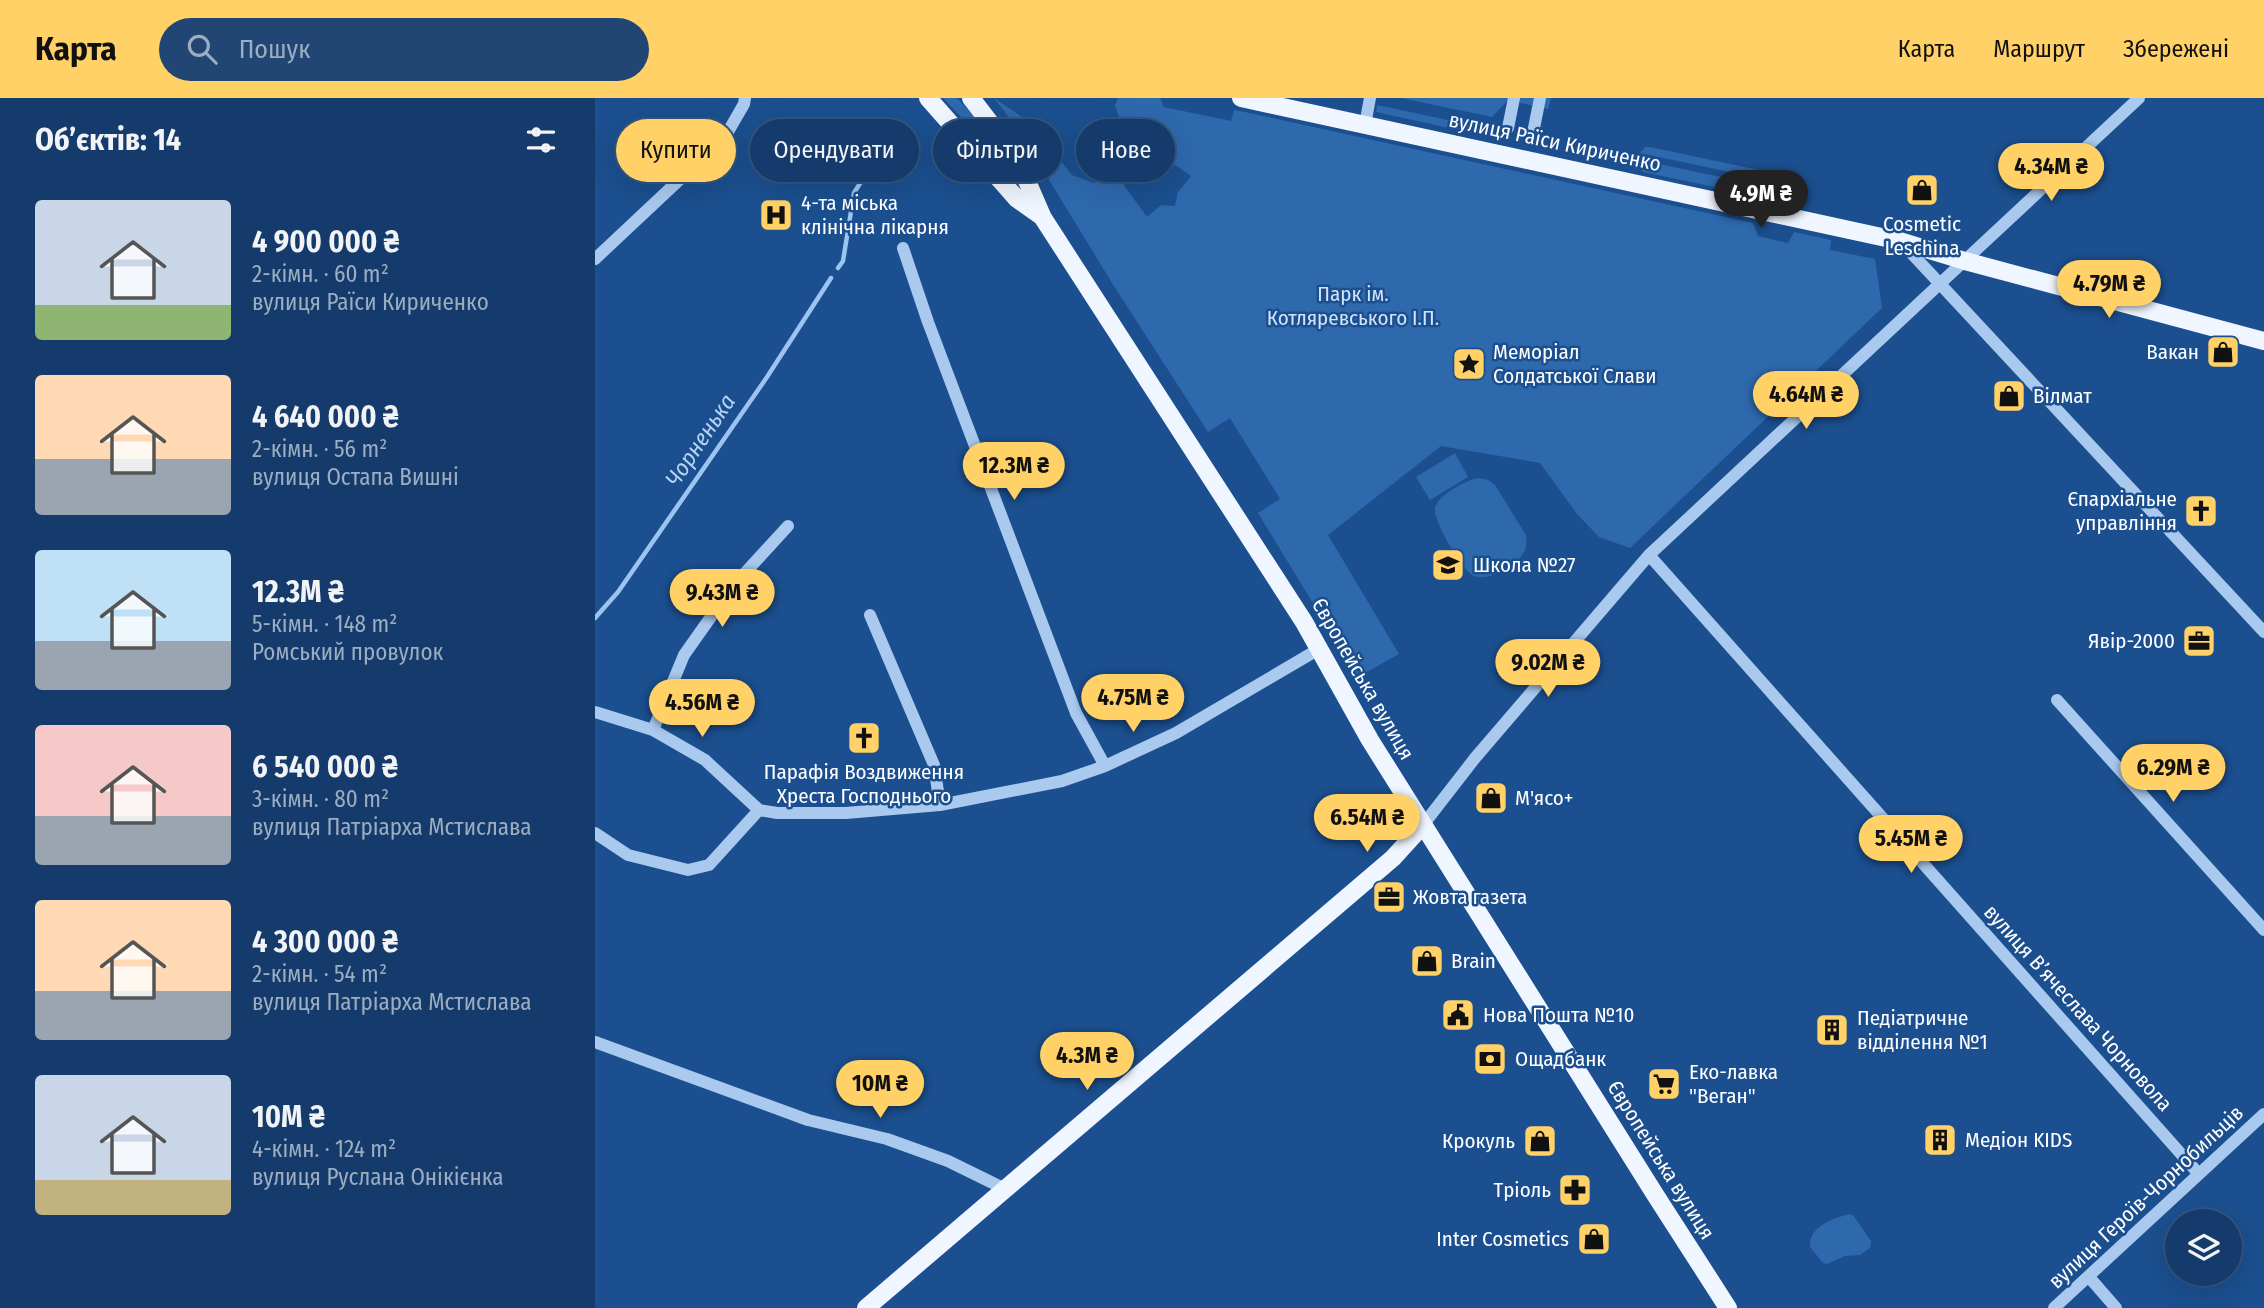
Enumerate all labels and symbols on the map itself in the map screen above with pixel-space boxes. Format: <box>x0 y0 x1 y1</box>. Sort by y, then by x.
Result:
street label: вулиця Раїси Кириченко <box>1447 107 1663 177</box>
pin: 4.34M ₴ <box>1986 144 2116 203</box>
pin: 4.9M ₴ <box>1704 170 1818 230</box>
shop icon: Cosmetic Leschina <box>1903 171 1941 209</box>
place label: 4-та міська клінічна лікарня <box>801 190 949 240</box>
hospital icon: 4-та міська клінічна лікарня <box>757 196 795 234</box>
place label: Cosmetic Leschina <box>1883 211 1961 261</box>
pin: 4.79M ₴ <box>2044 260 2174 320</box>
park label: Парк ім. Котляревського І.П. <box>1267 281 1439 331</box>
shop icon: Вакан <box>2204 333 2242 371</box>
place label: Меморіал Солдатської Слави <box>1493 339 1657 389</box>
place label: Вакан <box>2146 339 2199 365</box>
place icon: Меморіал Солдатської Слави <box>1450 345 1488 383</box>
pin: 4.64M ₴ <box>1741 372 1871 431</box>
shop icon: Вілмат <box>1990 377 2028 415</box>
place label: Вілмат <box>2033 383 2092 409</box>
water label: Чорненька <box>659 388 741 492</box>
pin: 12.3M ₴ <box>949 442 1079 502</box>
place label: Єпархіальне управління <box>2067 486 2177 536</box>
church icon: Єпархіальне управління <box>2182 492 2220 530</box>
school or university icon: Школа №27 <box>1429 546 1467 584</box>
place label: Школа №27 <box>1473 552 1576 578</box>
pin: 9.43M ₴ <box>657 570 787 629</box>
street label: Європейська вулиця <box>1306 594 1420 764</box>
office icon: Явір-2000 <box>2180 622 2218 660</box>
place label: Явір-2000 <box>2088 628 2175 654</box>
pin: 9.02M ₴ <box>1483 640 1613 699</box>
pin: 4.75M ₴ <box>1068 674 1198 734</box>
pin: 4.56M ₴ <box>637 680 767 739</box>
church icon: Парафія Воздвиження Хреста Господнього <box>845 719 883 757</box>
pin: 6.29M ₴ <box>2108 744 2238 804</box>
place label: Парафія Воздвиження Хреста Господнього <box>764 759 964 809</box>
shop icon: М'ясо+ <box>1472 779 1510 817</box>
place label: М'ясо+ <box>1515 785 1573 811</box>
pin: 6.54M ₴ <box>1302 794 1432 854</box>
pin: 5.45M ₴ <box>1846 816 1976 875</box>
office icon: Жовта газета <box>1370 878 1408 916</box>
place label: Жовта газета <box>1413 884 1527 910</box>
street label: вулиця Вʼячеслава Чорновола <box>1978 899 2178 1117</box>
shop icon: Brain <box>1408 942 1446 980</box>
place label: Brain <box>1451 948 1496 974</box>
public building icon: Нова Пошта №10 <box>1439 996 1477 1034</box>
place label: Нова Пошта №10 <box>1483 1002 1634 1028</box>
place label: Педіатричне відділення №1 <box>1857 1005 1988 1055</box>
building icon: Педіатричне відділення №1 <box>1813 1011 1851 1049</box>
pin: 4.3M ₴ <box>1030 1032 1144 1092</box>
bank icon: Ощадбанк <box>1471 1040 1509 1078</box>
place label: Ощадбанк <box>1515 1046 1606 1072</box>
place label: Еко-лавка "Веган" <box>1689 1059 1778 1109</box>
pin: 10M ₴ <box>831 1060 929 1120</box>
supermarket icon: Еко-лавка "Веган" <box>1645 1065 1683 1103</box>
street label: Європейська вулиця <box>1602 1076 1720 1244</box>
street label: вулиця Героїв-Чорнобильців <box>2043 1100 2249 1294</box>
building icon: Медіон KIDS <box>1921 1121 1959 1159</box>
shop icon: Крокуль <box>1521 1122 1559 1160</box>
place label: Медіон KIDS <box>1965 1127 2072 1153</box>
place label: Крокуль <box>1442 1128 1515 1154</box>
pharmacy icon: Тріоль <box>1556 1171 1594 1209</box>
place label: Тріоль <box>1493 1177 1551 1203</box>
shop icon: Inter Cosmetics <box>1575 1220 1613 1258</box>
place label: Inter Cosmetics <box>1436 1226 1569 1252</box>

